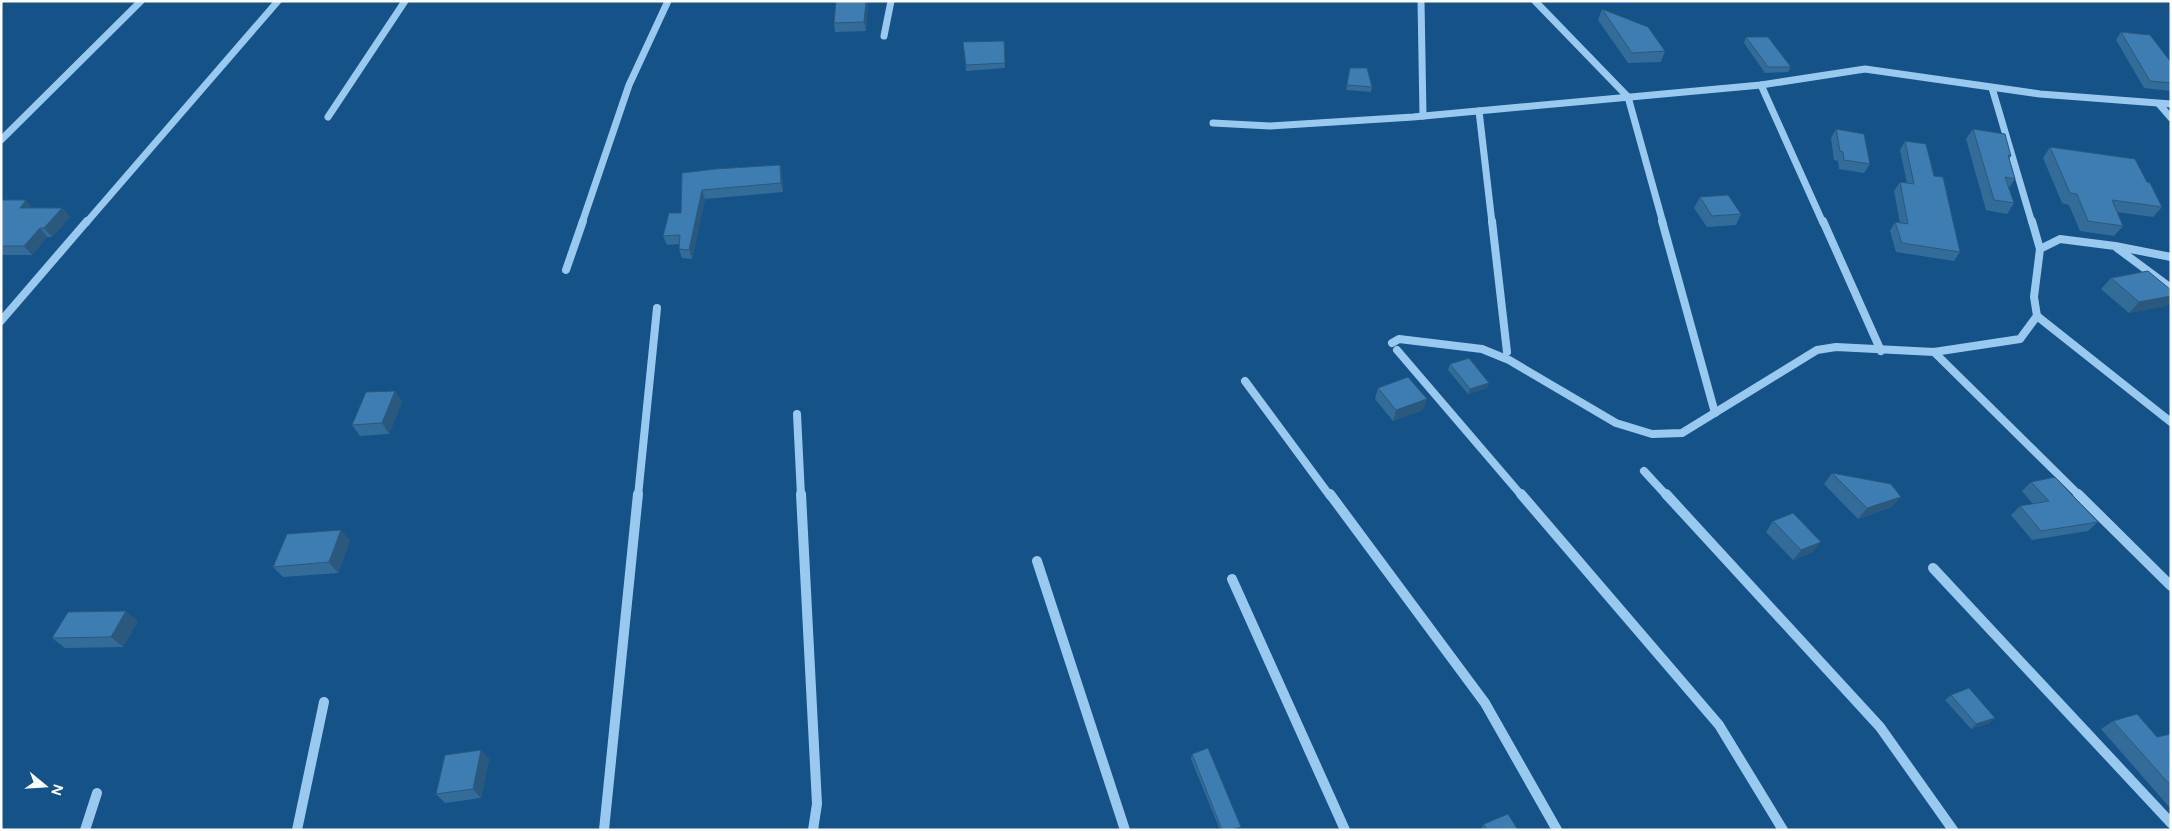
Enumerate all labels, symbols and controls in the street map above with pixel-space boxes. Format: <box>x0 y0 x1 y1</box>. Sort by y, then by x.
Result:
north arrow <box>20 761 70 811</box>
text: N <box>47 782 67 798</box>

